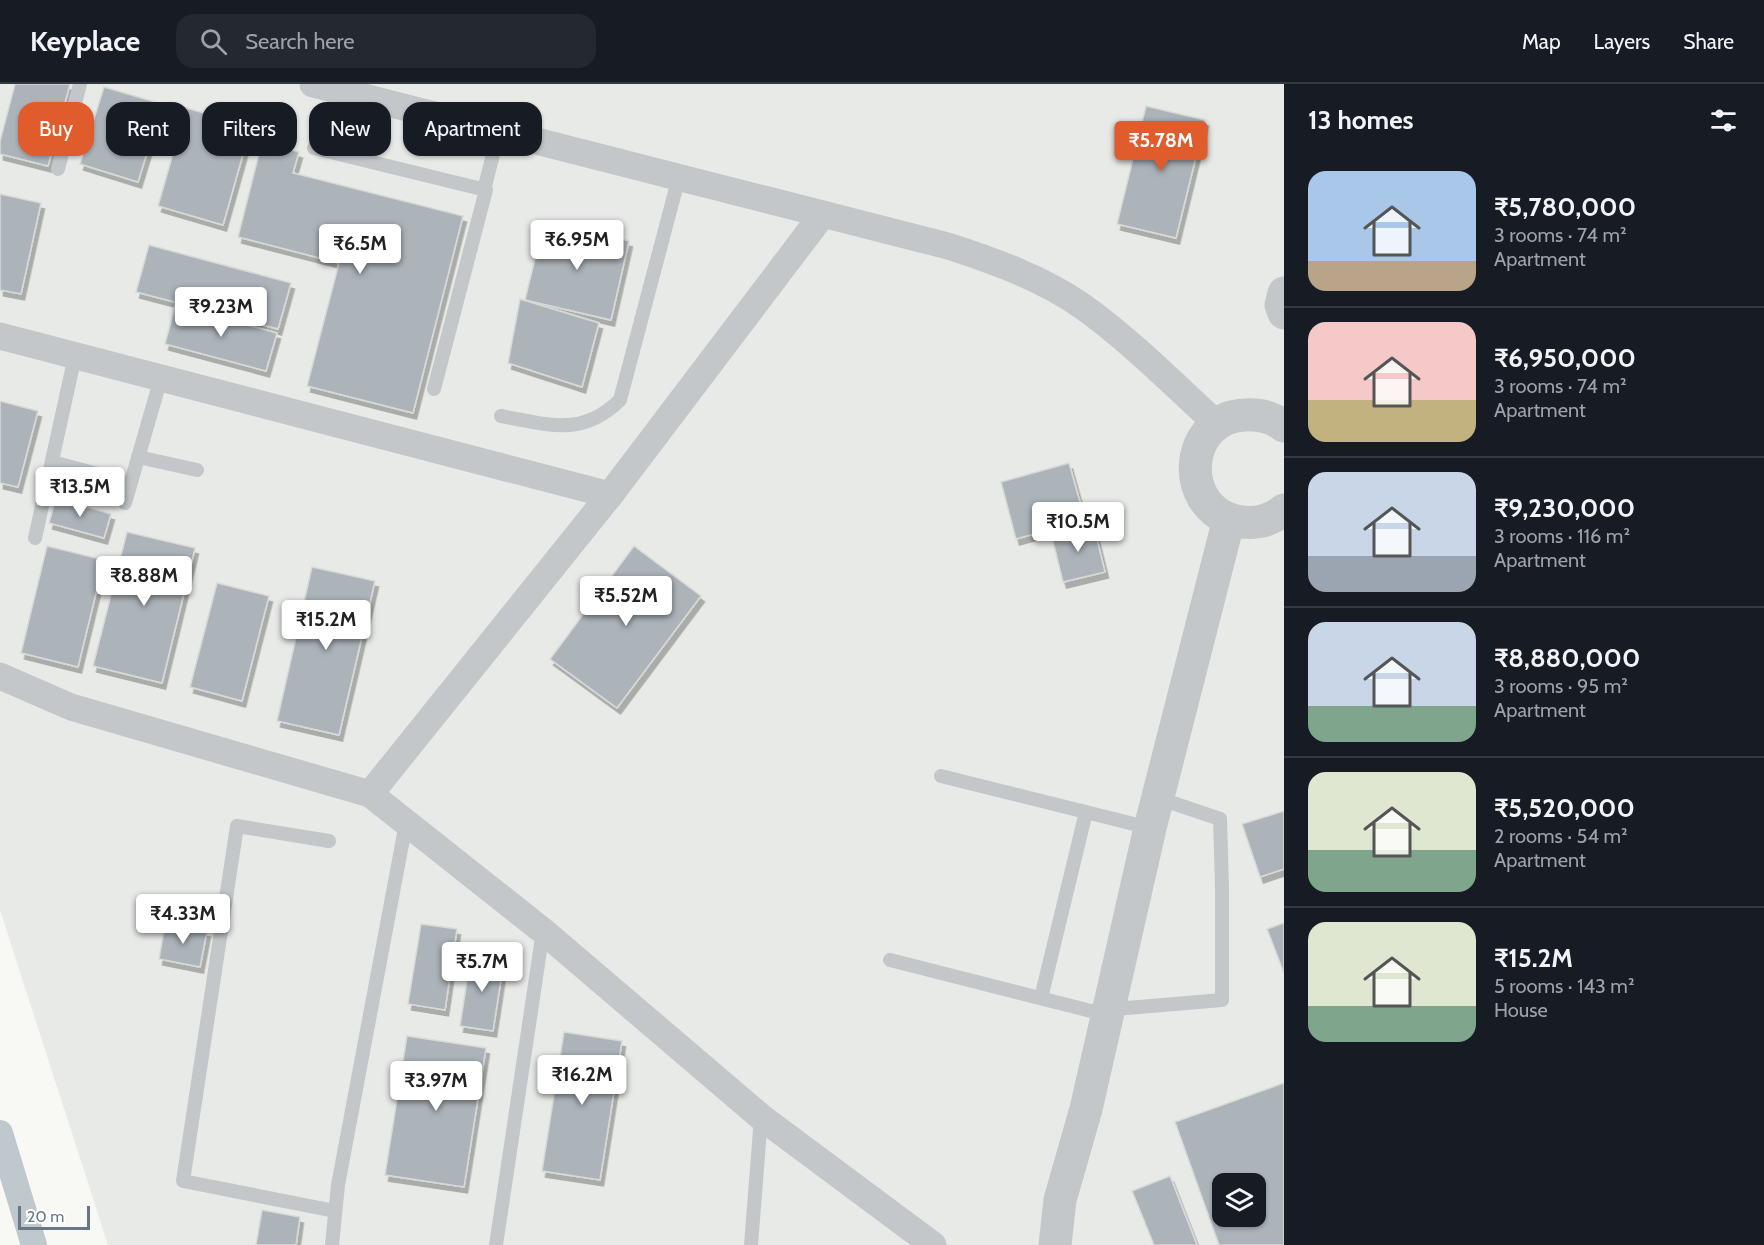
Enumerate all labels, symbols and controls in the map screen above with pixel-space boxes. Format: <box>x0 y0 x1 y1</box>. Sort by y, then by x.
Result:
search box <box>176 14 596 68</box>
text: Keyplace <box>30 24 140 58</box>
icon: search <box>197 25 230 58</box>
text: Search here <box>245 28 355 55</box>
text: Map <box>1522 29 1561 54</box>
text: Layers <box>1594 29 1650 54</box>
text: Share <box>1683 29 1734 54</box>
chip: Buy <box>18 102 94 156</box>
chip: Rent <box>106 102 190 156</box>
chip: Filters <box>202 102 297 156</box>
chip: New <box>309 102 391 156</box>
chip: Apartment <box>403 102 542 156</box>
text: 13 homes <box>1308 104 1414 136</box>
icon: filters <box>1707 104 1740 137</box>
pin: ₹5.78M <box>1112 121 1210 172</box>
text: ₹5.78M <box>1128 128 1194 152</box>
text: ₹5,780,000 <box>1494 191 1636 223</box>
icon: home <box>1356 195 1428 267</box>
pin: ₹6.95M <box>528 220 626 271</box>
text: 3 rooms · 74 m² <box>1494 223 1627 247</box>
pin: ₹6.5M <box>318 224 402 275</box>
text: ₹6.95M <box>545 227 609 251</box>
text: ₹6.5M <box>333 231 387 255</box>
text: Apartment <box>1494 247 1586 271</box>
pin: ₹9.23M <box>172 287 270 338</box>
text: ₹9.23M <box>189 294 253 318</box>
text: ₹6,950,000 <box>1494 342 1636 374</box>
icon: home <box>1356 346 1428 418</box>
text: 3 rooms · 74 m² <box>1494 374 1627 398</box>
text: Apartment <box>1494 398 1586 422</box>
pin: ₹13.5M <box>31 467 129 518</box>
text: ₹13.5M <box>50 474 110 498</box>
text: ₹9,230,000 <box>1494 492 1635 524</box>
icon: home <box>1356 496 1428 568</box>
pin: ₹10.5M <box>1029 502 1127 553</box>
text: ₹10.5M <box>1046 509 1110 533</box>
text: 3 rooms · 116 m² <box>1494 524 1630 548</box>
text: Apartment <box>1494 548 1586 572</box>
pin: ₹8.88M <box>95 556 193 607</box>
text: ₹8.88M <box>110 563 178 587</box>
pin: ₹5.52M <box>577 576 675 627</box>
text: ₹5.52M <box>594 583 658 607</box>
pin: ₹15.2M <box>277 600 375 651</box>
text: ₹15.2M <box>296 607 356 631</box>
text: ₹8,880,000 <box>1494 642 1640 674</box>
icon: home <box>1356 646 1428 718</box>
text: 3 rooms · 95 m² <box>1494 674 1628 698</box>
text: Apartment <box>1494 698 1586 722</box>
text: ₹5,520,000 <box>1494 792 1635 824</box>
icon: home <box>1356 796 1428 868</box>
text: 2 rooms · 54 m² <box>1494 824 1628 848</box>
text: Apartment <box>1494 848 1586 872</box>
pin: ₹4.33M <box>134 894 232 945</box>
text: ₹4.33M <box>150 901 216 925</box>
pin: ₹5.7M <box>440 942 524 993</box>
text: ₹15.2M <box>1494 942 1573 974</box>
icon: home <box>1356 946 1428 1018</box>
text: ₹5.7M <box>456 949 508 973</box>
text: 5 rooms · 143 m² <box>1494 974 1635 998</box>
text: House <box>1494 998 1548 1022</box>
pin: ₹16.2M <box>533 1055 631 1106</box>
pin: ₹3.97M <box>387 1061 485 1112</box>
text: ₹16.2M <box>551 1062 613 1086</box>
text: ₹3.97M <box>404 1068 468 1092</box>
map controls <box>1212 1173 1266 1227</box>
button: layers <box>1212 1173 1266 1227</box>
scale bar <box>18 1203 90 1230</box>
text: 20 m <box>27 1207 64 1226</box>

